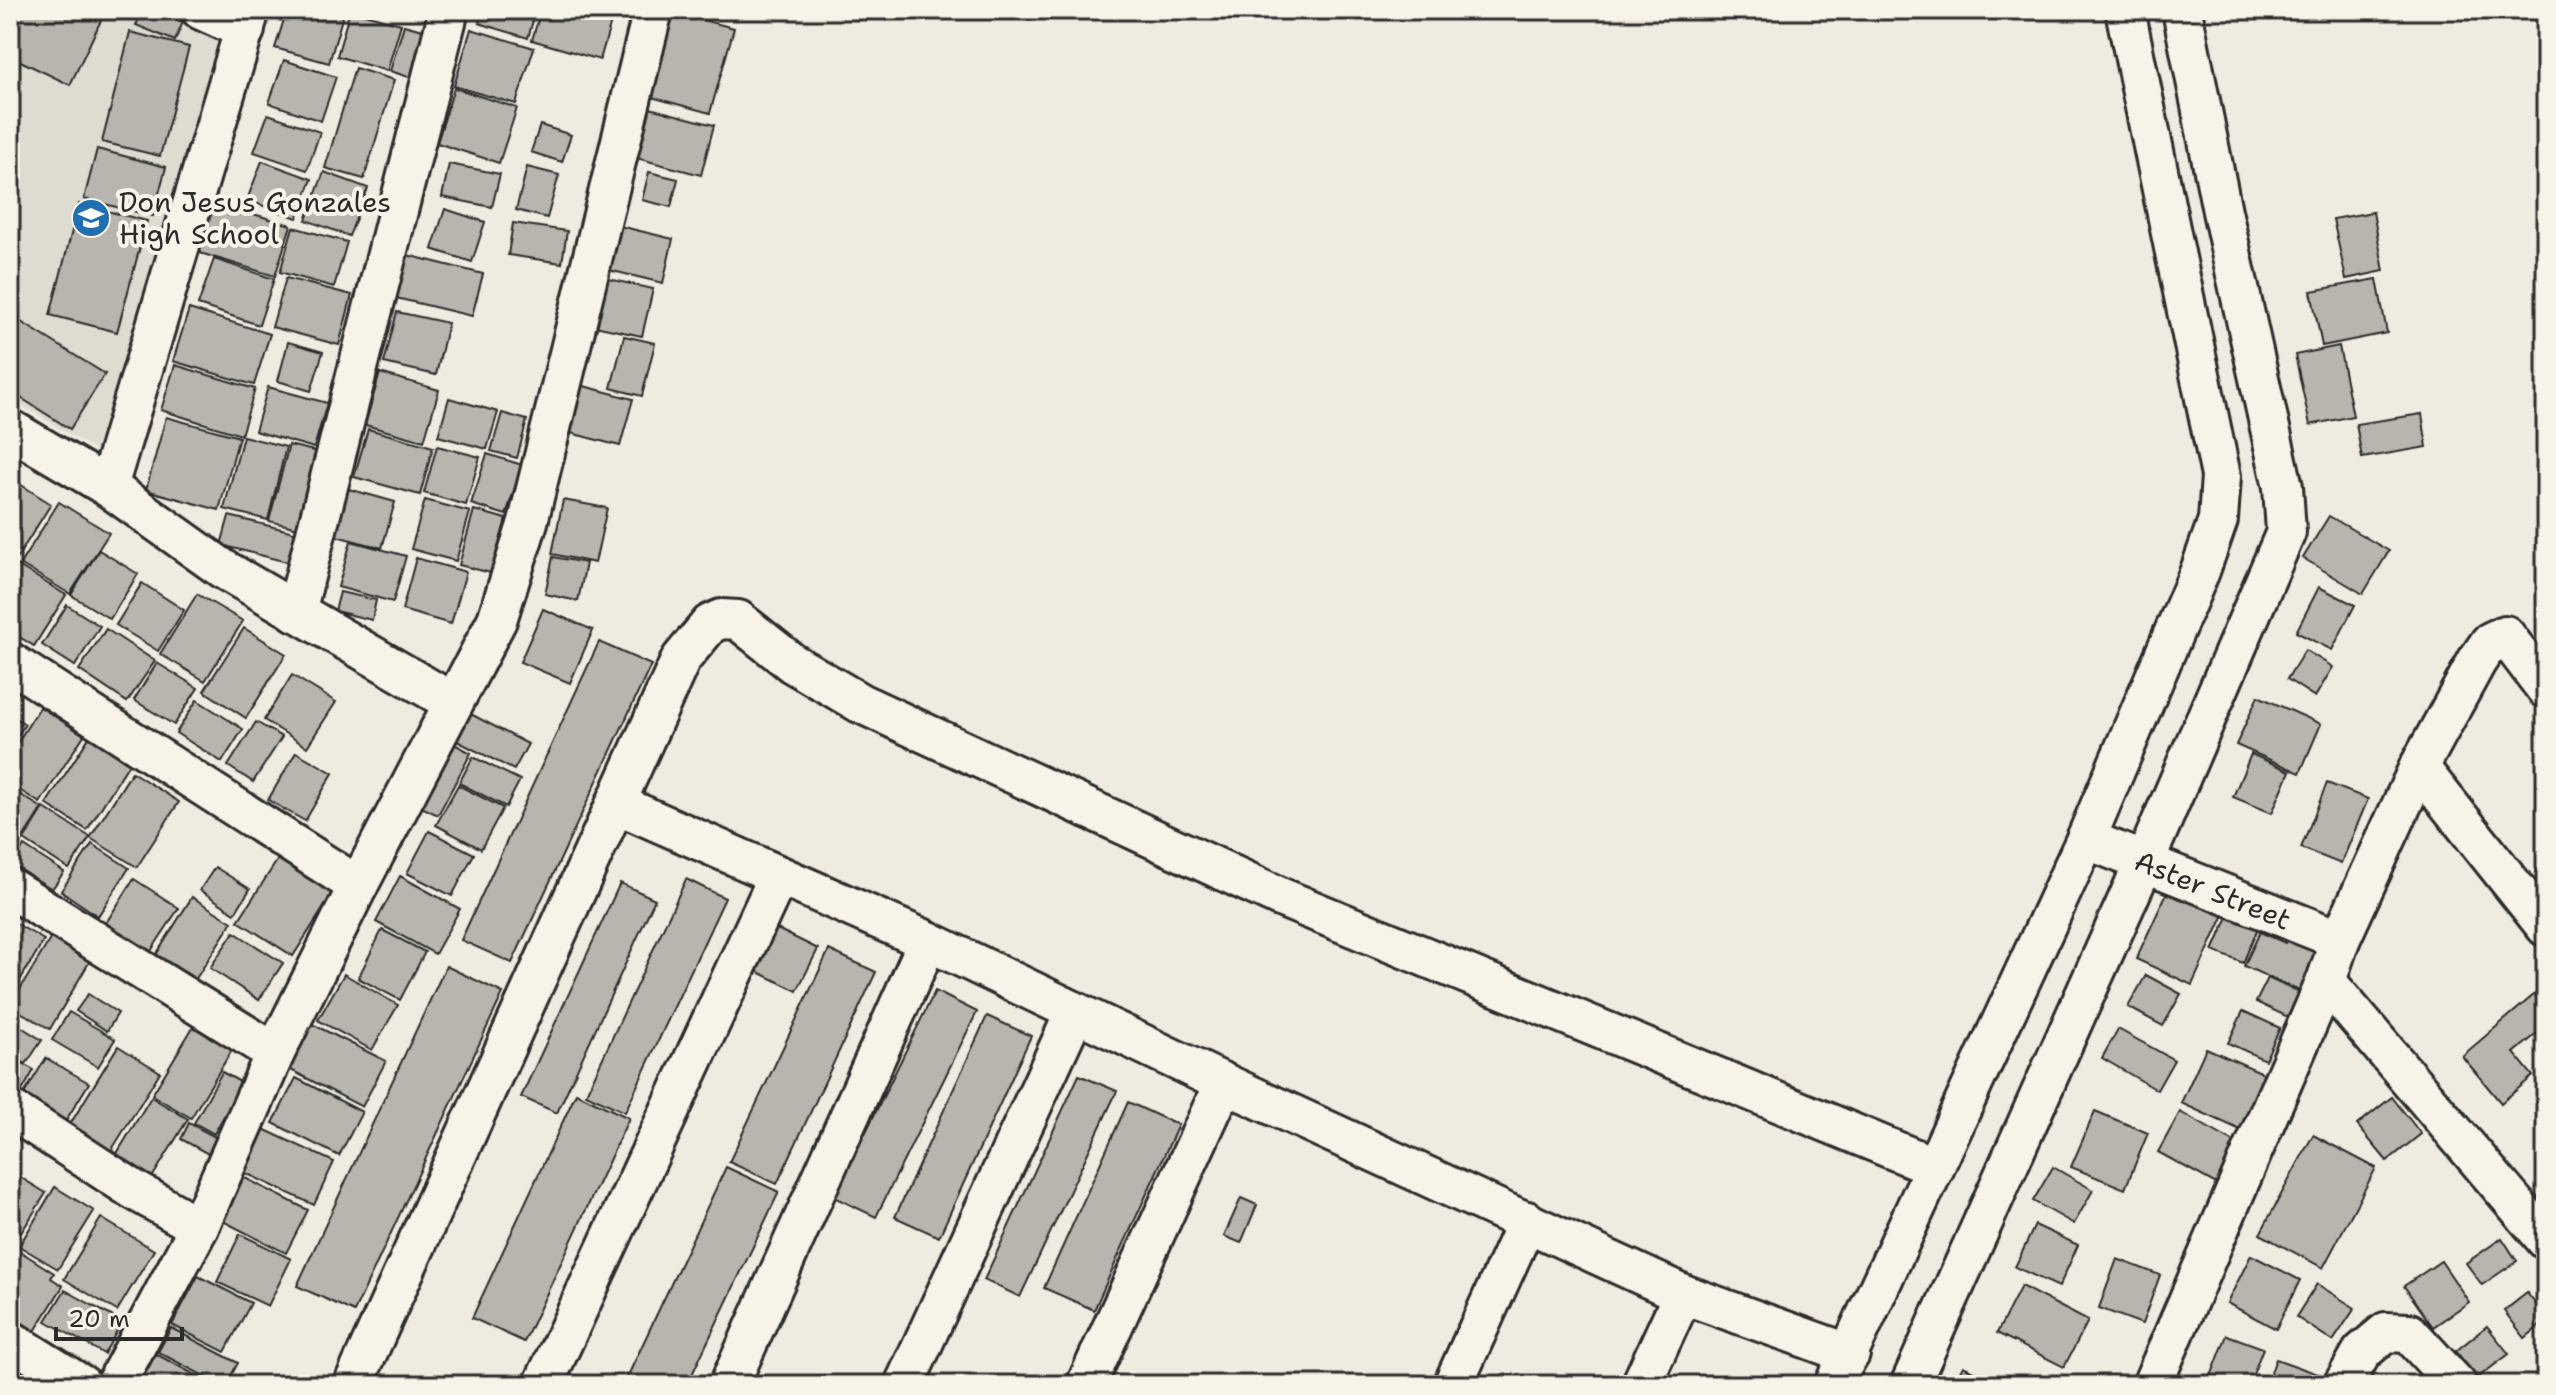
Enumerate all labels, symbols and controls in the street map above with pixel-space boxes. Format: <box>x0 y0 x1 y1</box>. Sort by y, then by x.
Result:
place label: Don Jesus Gonzales High School <box>119 183 391 253</box>
school or university icon: Don Jesus Gonzales High School <box>70 197 112 239</box>
street label: Aster Street <box>2129 841 2297 939</box>
scale bar <box>56 1291 182 1341</box>
text: 20 m <box>68 1303 130 1335</box>

